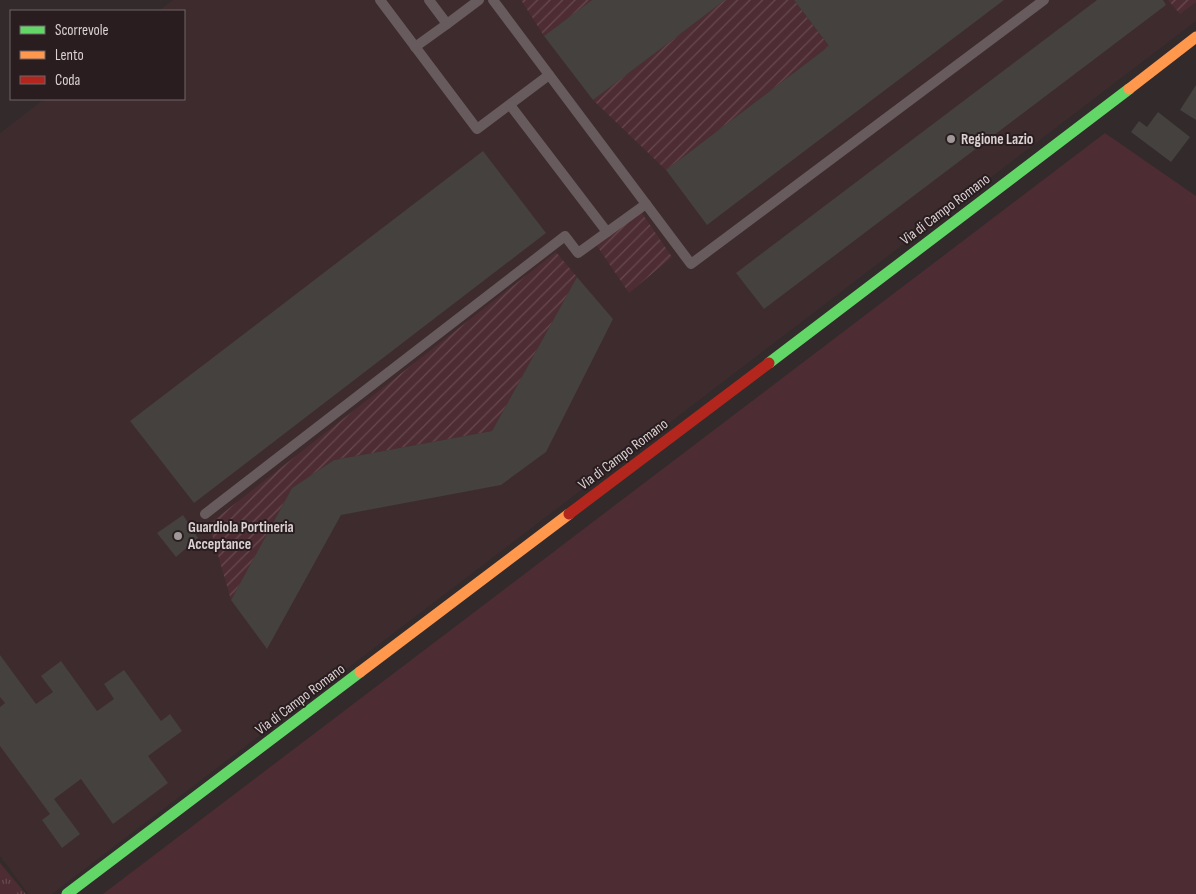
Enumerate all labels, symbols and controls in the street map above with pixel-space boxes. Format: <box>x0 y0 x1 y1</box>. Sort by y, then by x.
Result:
legend <box>10 10 185 100</box>
text: Scorrevole <box>55 21 109 40</box>
text: Lento <box>55 46 84 65</box>
text: Coda <box>55 71 81 90</box>
place label: Regione Lazio <box>961 130 1033 149</box>
marker: Regione Lazio <box>945 133 957 145</box>
street label: Via di Campo Romano <box>897 169 994 249</box>
street label: Via di Campo Romano <box>575 414 672 494</box>
place label: Guardiola Portineria Acceptance <box>187 518 294 554</box>
marker: Guardiola Portineria Acceptance <box>172 530 184 542</box>
street label: Via di Campo Romano <box>252 659 349 739</box>

